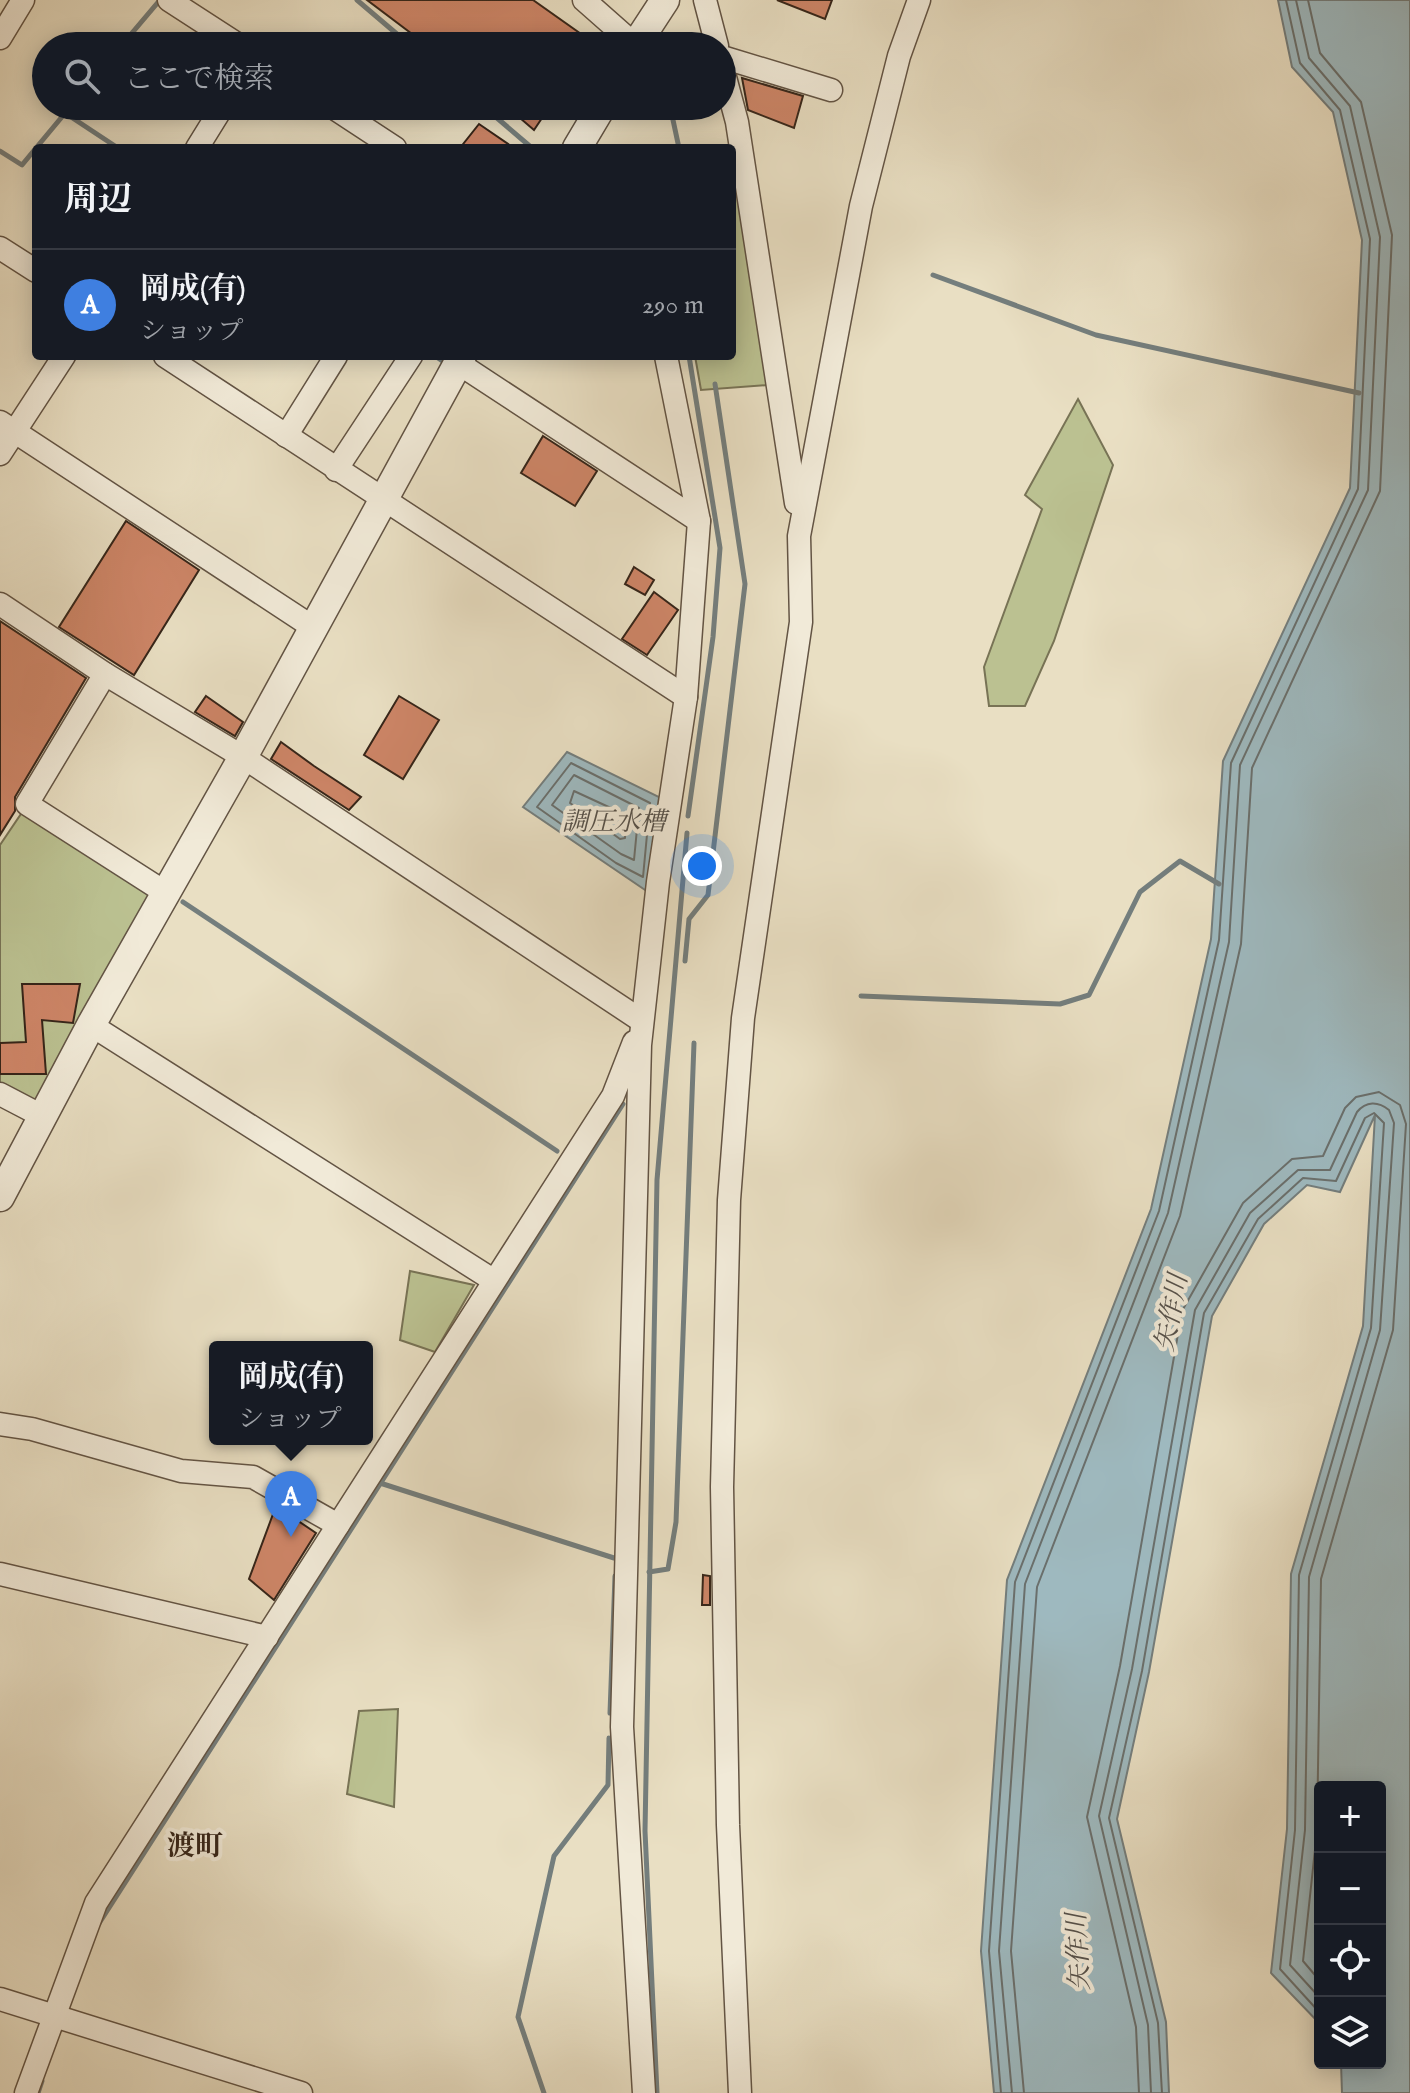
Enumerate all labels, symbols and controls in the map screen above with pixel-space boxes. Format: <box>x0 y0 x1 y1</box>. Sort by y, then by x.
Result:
search box <box>32 32 736 120</box>
icon: search <box>60 54 104 98</box>
text: ここで検索 <box>124 61 274 99</box>
text: 周辺 <box>64 179 132 222</box>
text: 岡成(有) <box>140 271 245 309</box>
text: A <box>81 289 99 322</box>
text: 290 m <box>642 289 704 322</box>
text: ショップ <box>140 315 243 348</box>
water label: 調圧水槽 <box>562 806 670 839</box>
your location <box>682 846 722 886</box>
water label: 矢作川 <box>1148 1269 1196 1354</box>
popup <box>209 1341 373 1445</box>
text: 岡成(有) <box>238 1359 344 1397</box>
text: ショップ <box>238 1403 342 1436</box>
pin: A <box>265 1471 317 1537</box>
map controls <box>1314 1781 1386 2069</box>
button: + <box>1314 1781 1386 1853</box>
district label: 渡町 <box>167 1830 223 1865</box>
button: − <box>1314 1853 1386 1925</box>
water label: 矢作川 <box>1060 1909 1098 1992</box>
button: locate <box>1314 1925 1386 1997</box>
button: layers <box>1314 1997 1386 2069</box>

